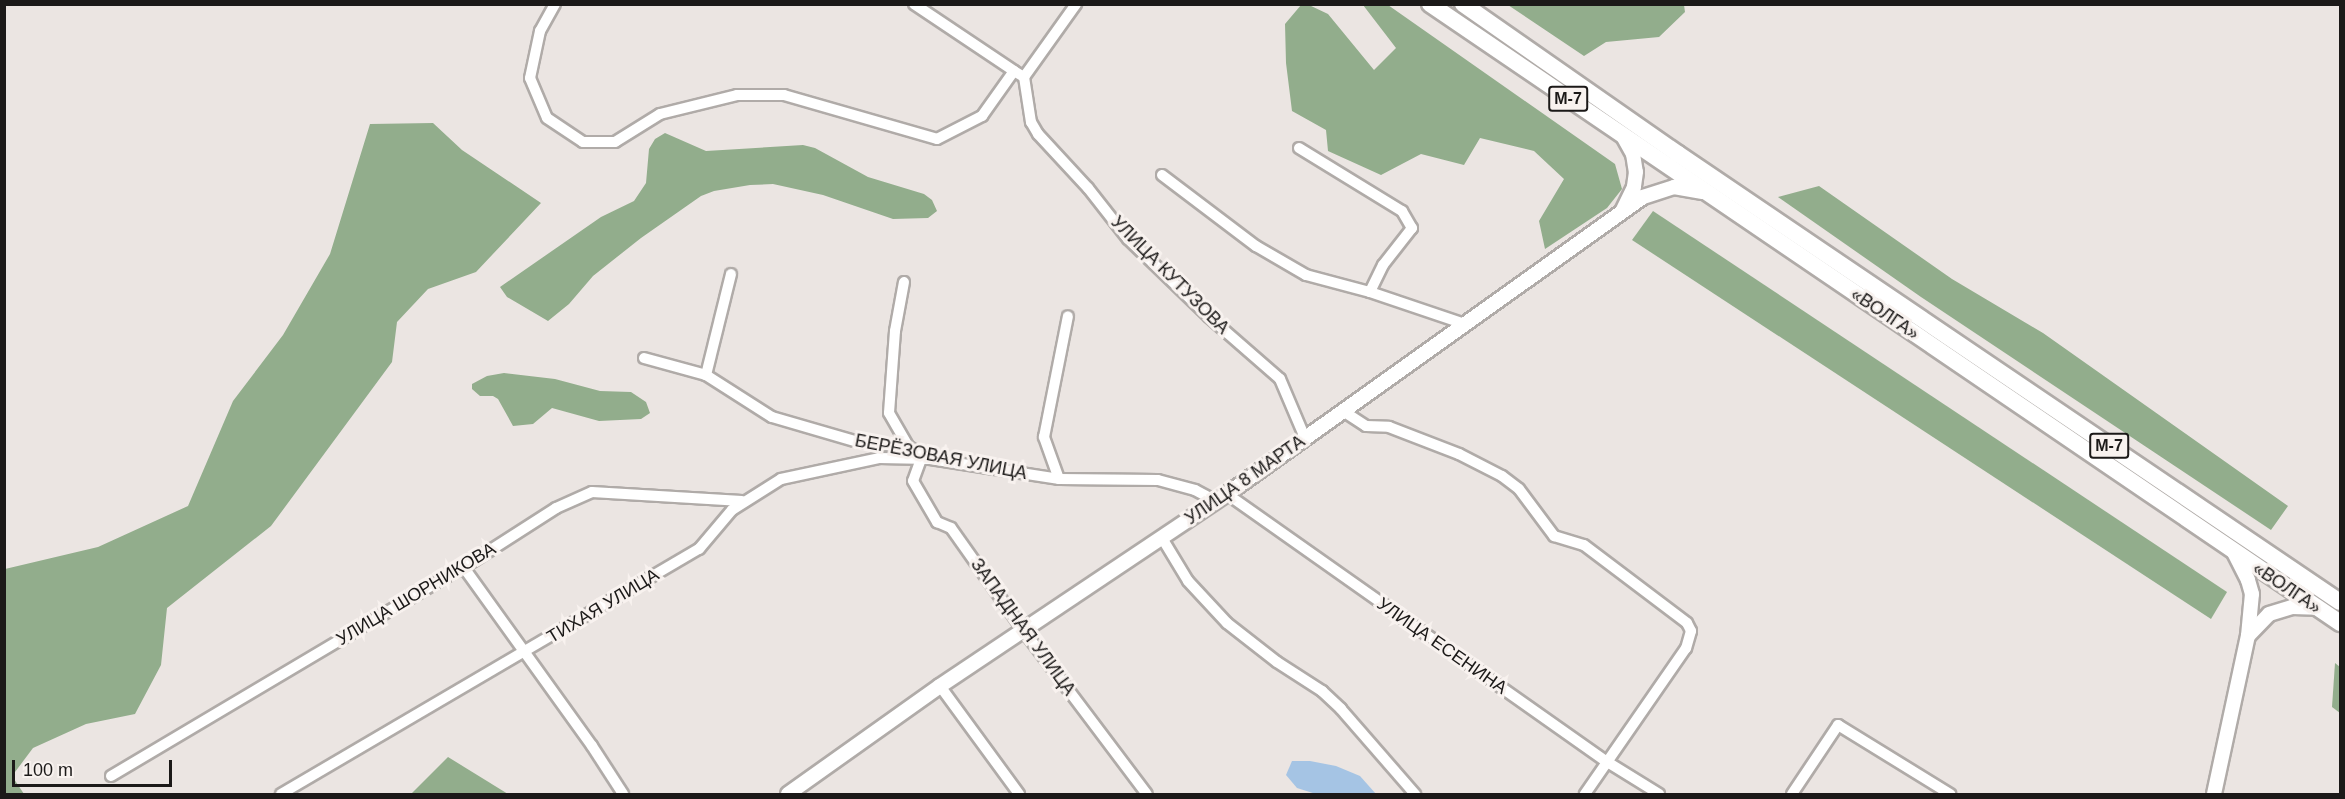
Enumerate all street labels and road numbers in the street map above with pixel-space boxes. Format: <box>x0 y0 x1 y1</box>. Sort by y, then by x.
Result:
road number: М-7 <box>1547 86 1589 112</box>
street label: УЛИЦА КУТУЗОВА <box>1106 211 1234 339</box>
street label: «ВОЛГА» <box>1847 283 1923 345</box>
street label: БЕРЁЗОВАЯ УЛИЦА <box>853 430 1029 484</box>
street label: УЛИЦА 8 МАРТА <box>1181 431 1309 529</box>
road number: М-7 <box>2088 433 2130 459</box>
street label: УЛИЦА ШОРНИКОВА <box>332 538 500 650</box>
street label: ЗАПАДНАЯ УЛИЦА <box>966 554 1080 700</box>
street label: «ВОЛГА» <box>2249 557 2325 619</box>
street label: ТИХАЯ УЛИЦА <box>543 564 663 648</box>
street label: УЛИЦА ЕСЕНИНА <box>1373 593 1511 699</box>

